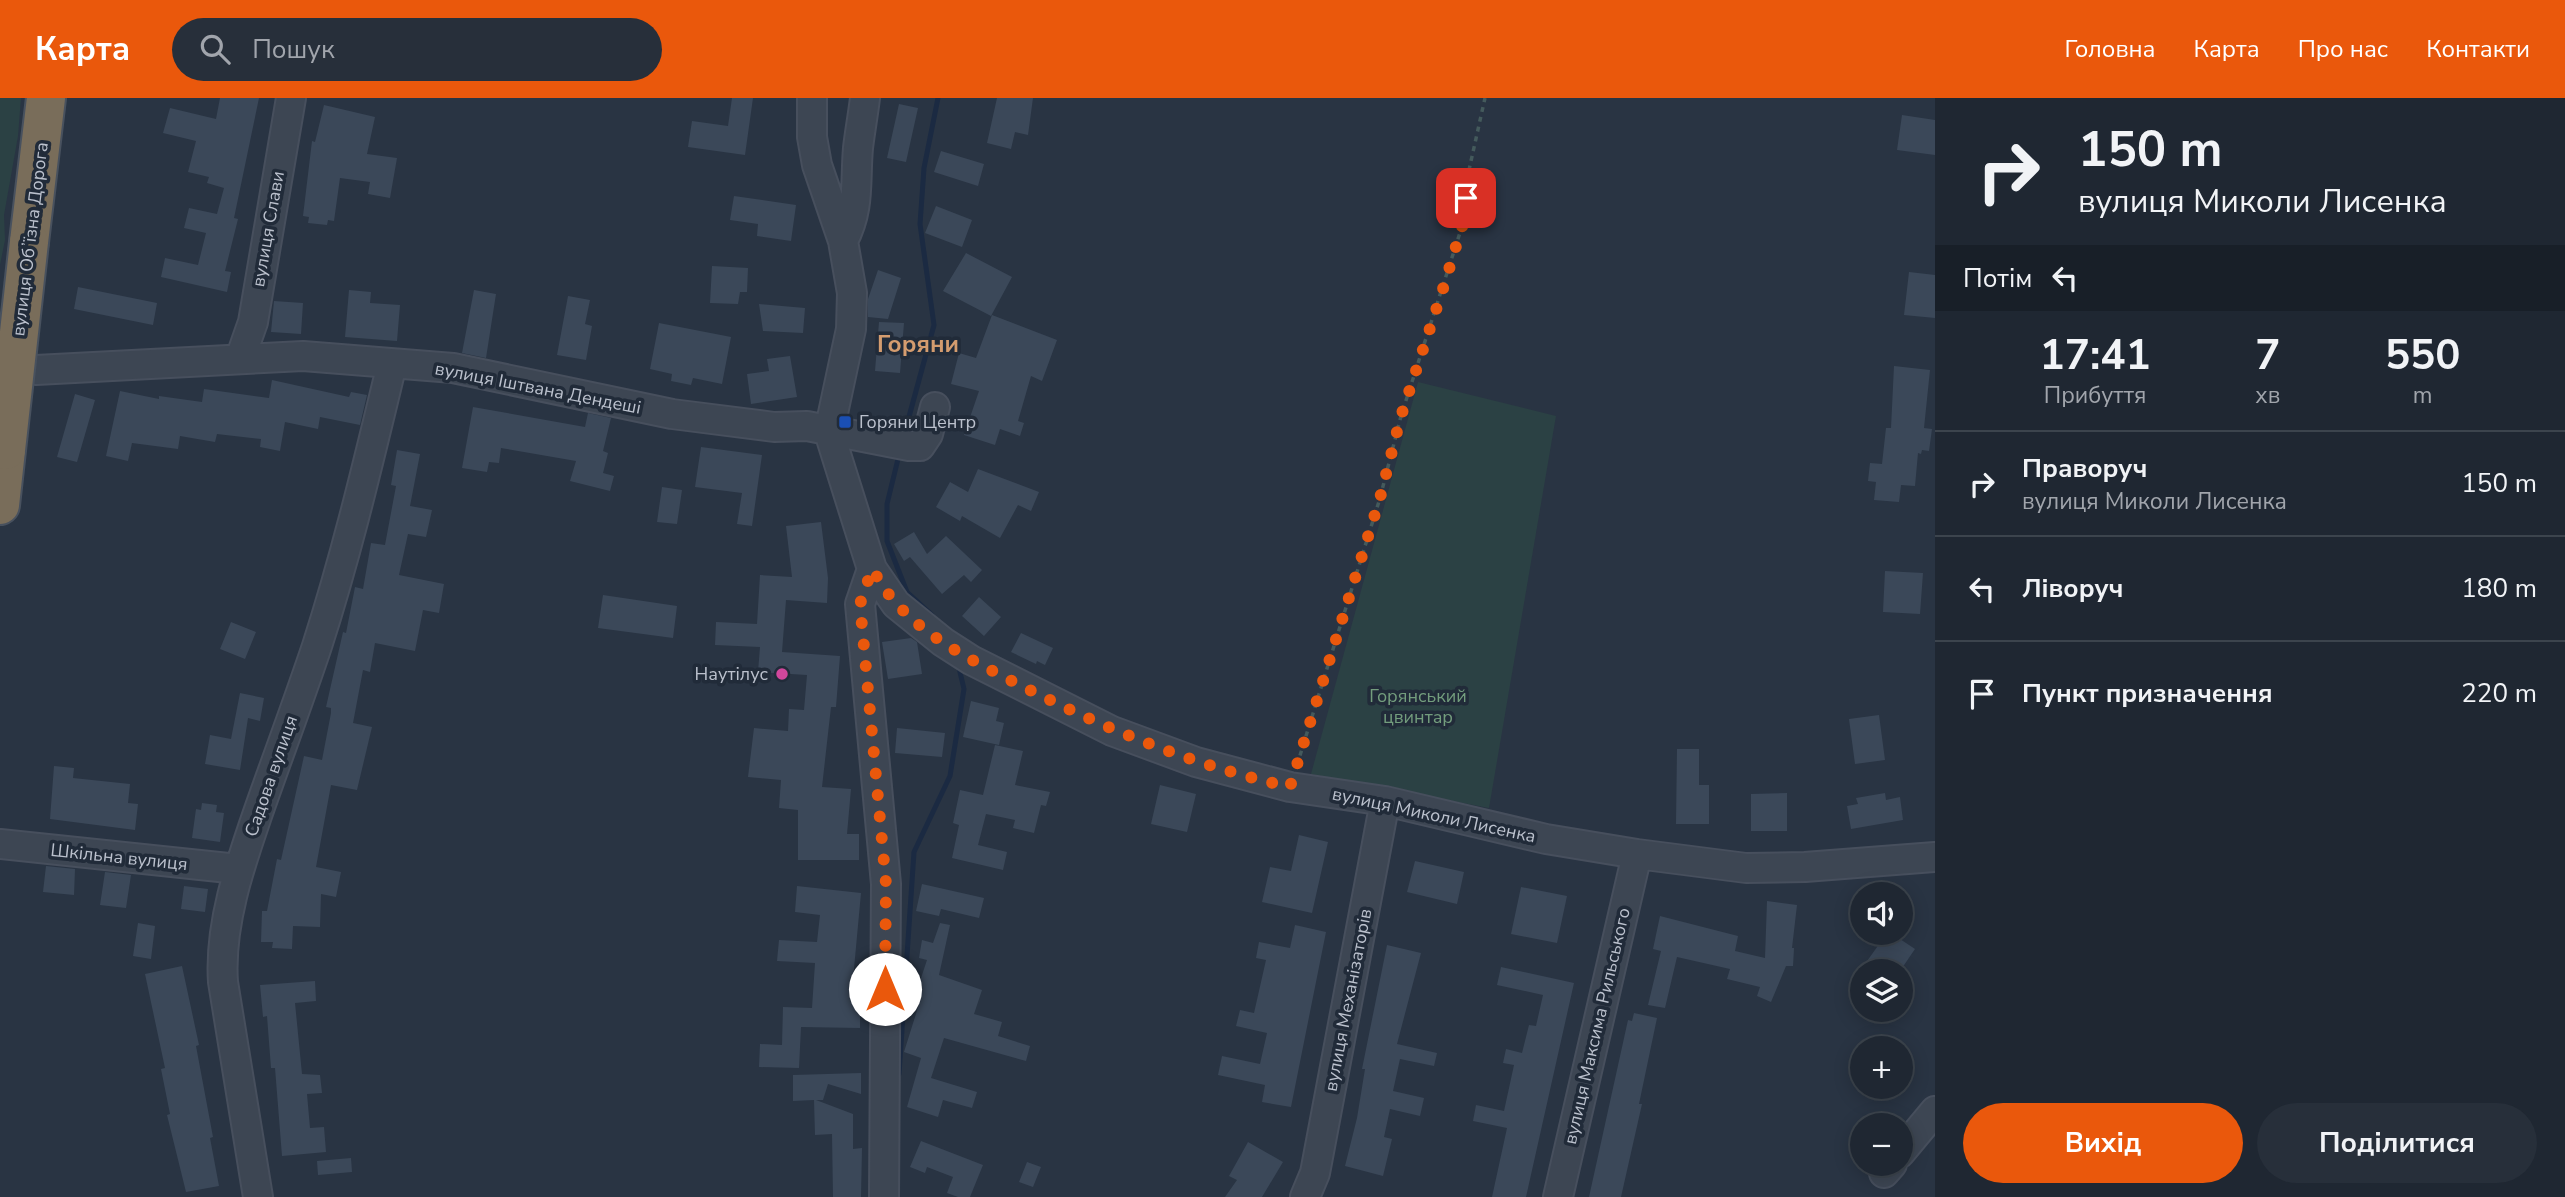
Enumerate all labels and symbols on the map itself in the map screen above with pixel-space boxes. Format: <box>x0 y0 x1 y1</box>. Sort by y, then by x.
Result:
street label: вулиця Обʼїзна Дорога <box>6 141 54 337</box>
pin <box>1436 168 1496 228</box>
street label: вулиця Слави <box>246 169 290 289</box>
district label: Горяни <box>877 328 959 360</box>
street label: вулиця Іштвана Дендеші <box>433 356 643 420</box>
place label: Горяни Центр <box>859 410 976 434</box>
marker: Горяни Центр <box>837 414 853 430</box>
place label: Наутілус <box>695 662 768 686</box>
marker: Наутілус <box>774 666 790 682</box>
park label: Горянський цвинтар <box>1369 684 1467 729</box>
street label: Садова вулиця <box>239 712 303 840</box>
street label: вулиця Миколи Лисенка <box>1330 782 1538 848</box>
street label: Шкільна вулиця <box>49 838 189 876</box>
street label: вулиця Максима Рильського <box>1558 905 1636 1147</box>
street label: вулиця Механізаторів <box>1319 907 1378 1093</box>
position arrow <box>848 952 922 1026</box>

